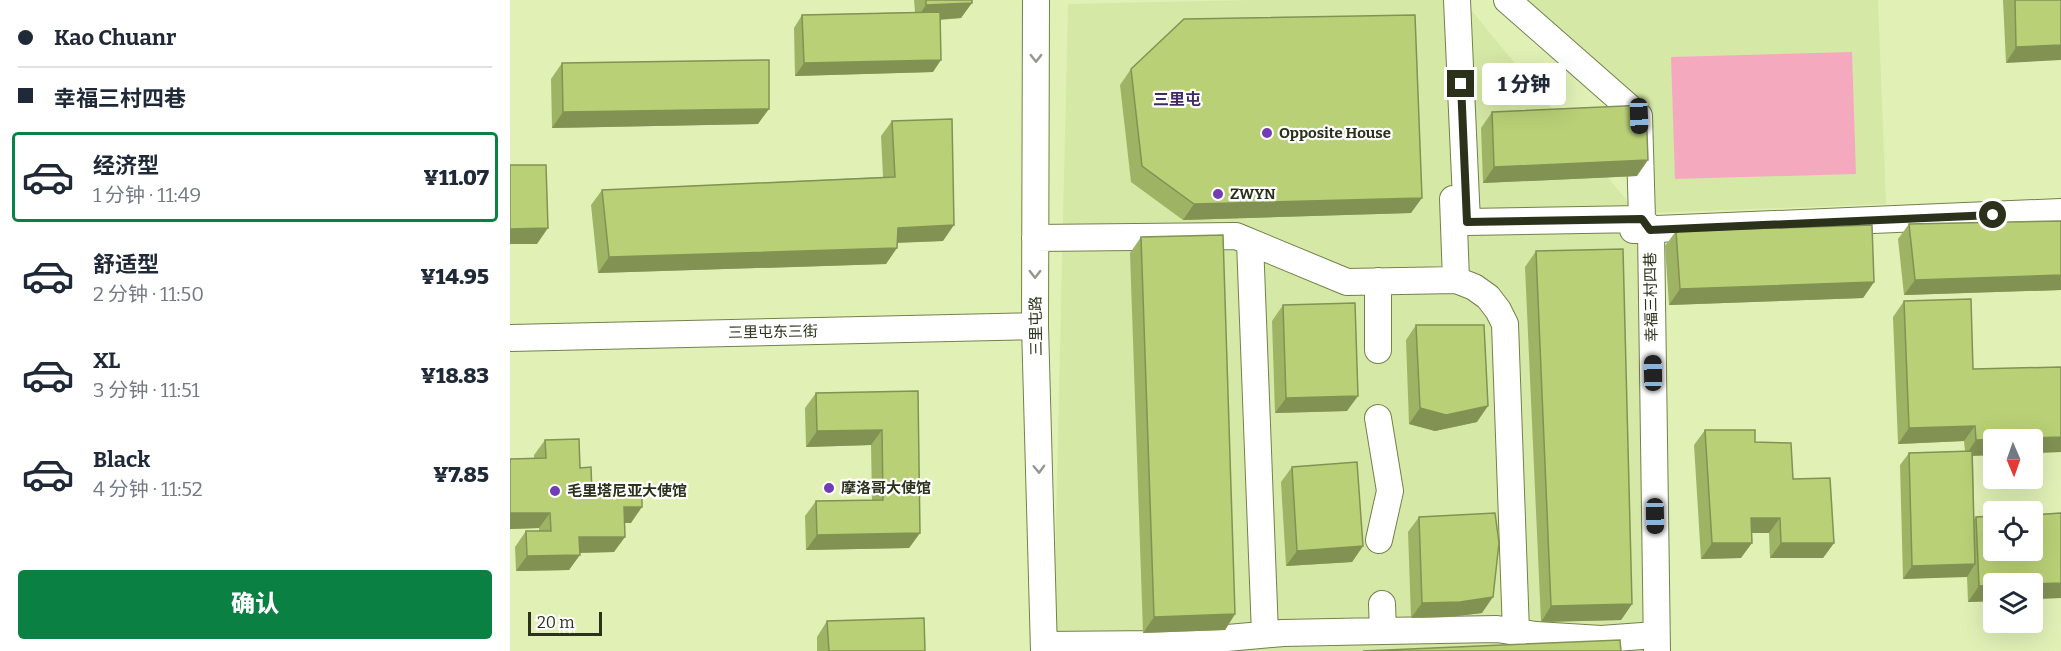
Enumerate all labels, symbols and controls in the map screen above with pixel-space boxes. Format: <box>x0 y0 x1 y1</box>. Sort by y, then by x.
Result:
text: Kao Chuanr <box>54 24 176 51</box>
one-way arrow <box>1030 54 1042 63</box>
callout: 1 分钟 <box>1482 63 1566 105</box>
route end <box>1447 70 1474 97</box>
text: 1 分钟 <box>1498 72 1550 96</box>
text: 幸福三村四巷 <box>54 85 186 112</box>
district label: 三里屯 <box>1153 90 1201 109</box>
car <box>1629 98 1649 134</box>
place label: Opposite House <box>1279 124 1391 142</box>
marker: Opposite House <box>1260 126 1274 140</box>
icon: car <box>21 150 75 204</box>
text: 经济型 <box>93 152 159 179</box>
text: ¥11.07 <box>424 164 489 191</box>
text: 1 分钟 · 11:49 <box>93 183 201 207</box>
place label: ZWYN <box>1230 185 1276 203</box>
marker: ZWYN <box>1211 187 1225 201</box>
route start <box>1979 201 2006 228</box>
icon: car <box>21 249 75 303</box>
text: 舒适型 <box>93 251 159 278</box>
street label: 幸福三村四巷 <box>1641 252 1661 342</box>
text: ¥14.95 <box>420 263 489 290</box>
one-way arrow <box>1029 270 1041 279</box>
text: 2 分钟 · 11:50 <box>93 282 204 306</box>
street label: 三里屯路 <box>1026 296 1046 356</box>
street label: 三里屯东三街 <box>728 322 818 342</box>
text: XL <box>93 347 120 374</box>
icon: car <box>21 348 75 402</box>
car <box>1644 355 1662 391</box>
text: ¥18.83 <box>421 362 489 389</box>
text: 3 分钟 · 11:51 <box>93 378 200 402</box>
north arrow <box>1983 429 2043 489</box>
map controls <box>1983 429 2043 633</box>
text: Black <box>93 446 150 473</box>
icon: car <box>21 447 75 501</box>
text: ¥7.85 <box>433 461 489 488</box>
one-way arrow <box>1033 465 1046 474</box>
text: 4 分钟 · 11:52 <box>93 477 203 501</box>
place label: 摩洛哥大使馆 <box>841 479 931 497</box>
marker: 摩洛哥大使馆 <box>822 481 836 495</box>
place label: 毛里塔尼亚大使馆 <box>567 482 687 500</box>
marker: 毛里塔尼亚大使馆 <box>548 484 562 498</box>
car <box>1646 498 1664 534</box>
button: locate <box>1983 501 2043 561</box>
button: 确认 <box>18 570 492 639</box>
button: layers <box>1983 573 2043 633</box>
scale bar <box>528 609 602 636</box>
text: 20 m <box>537 613 574 632</box>

